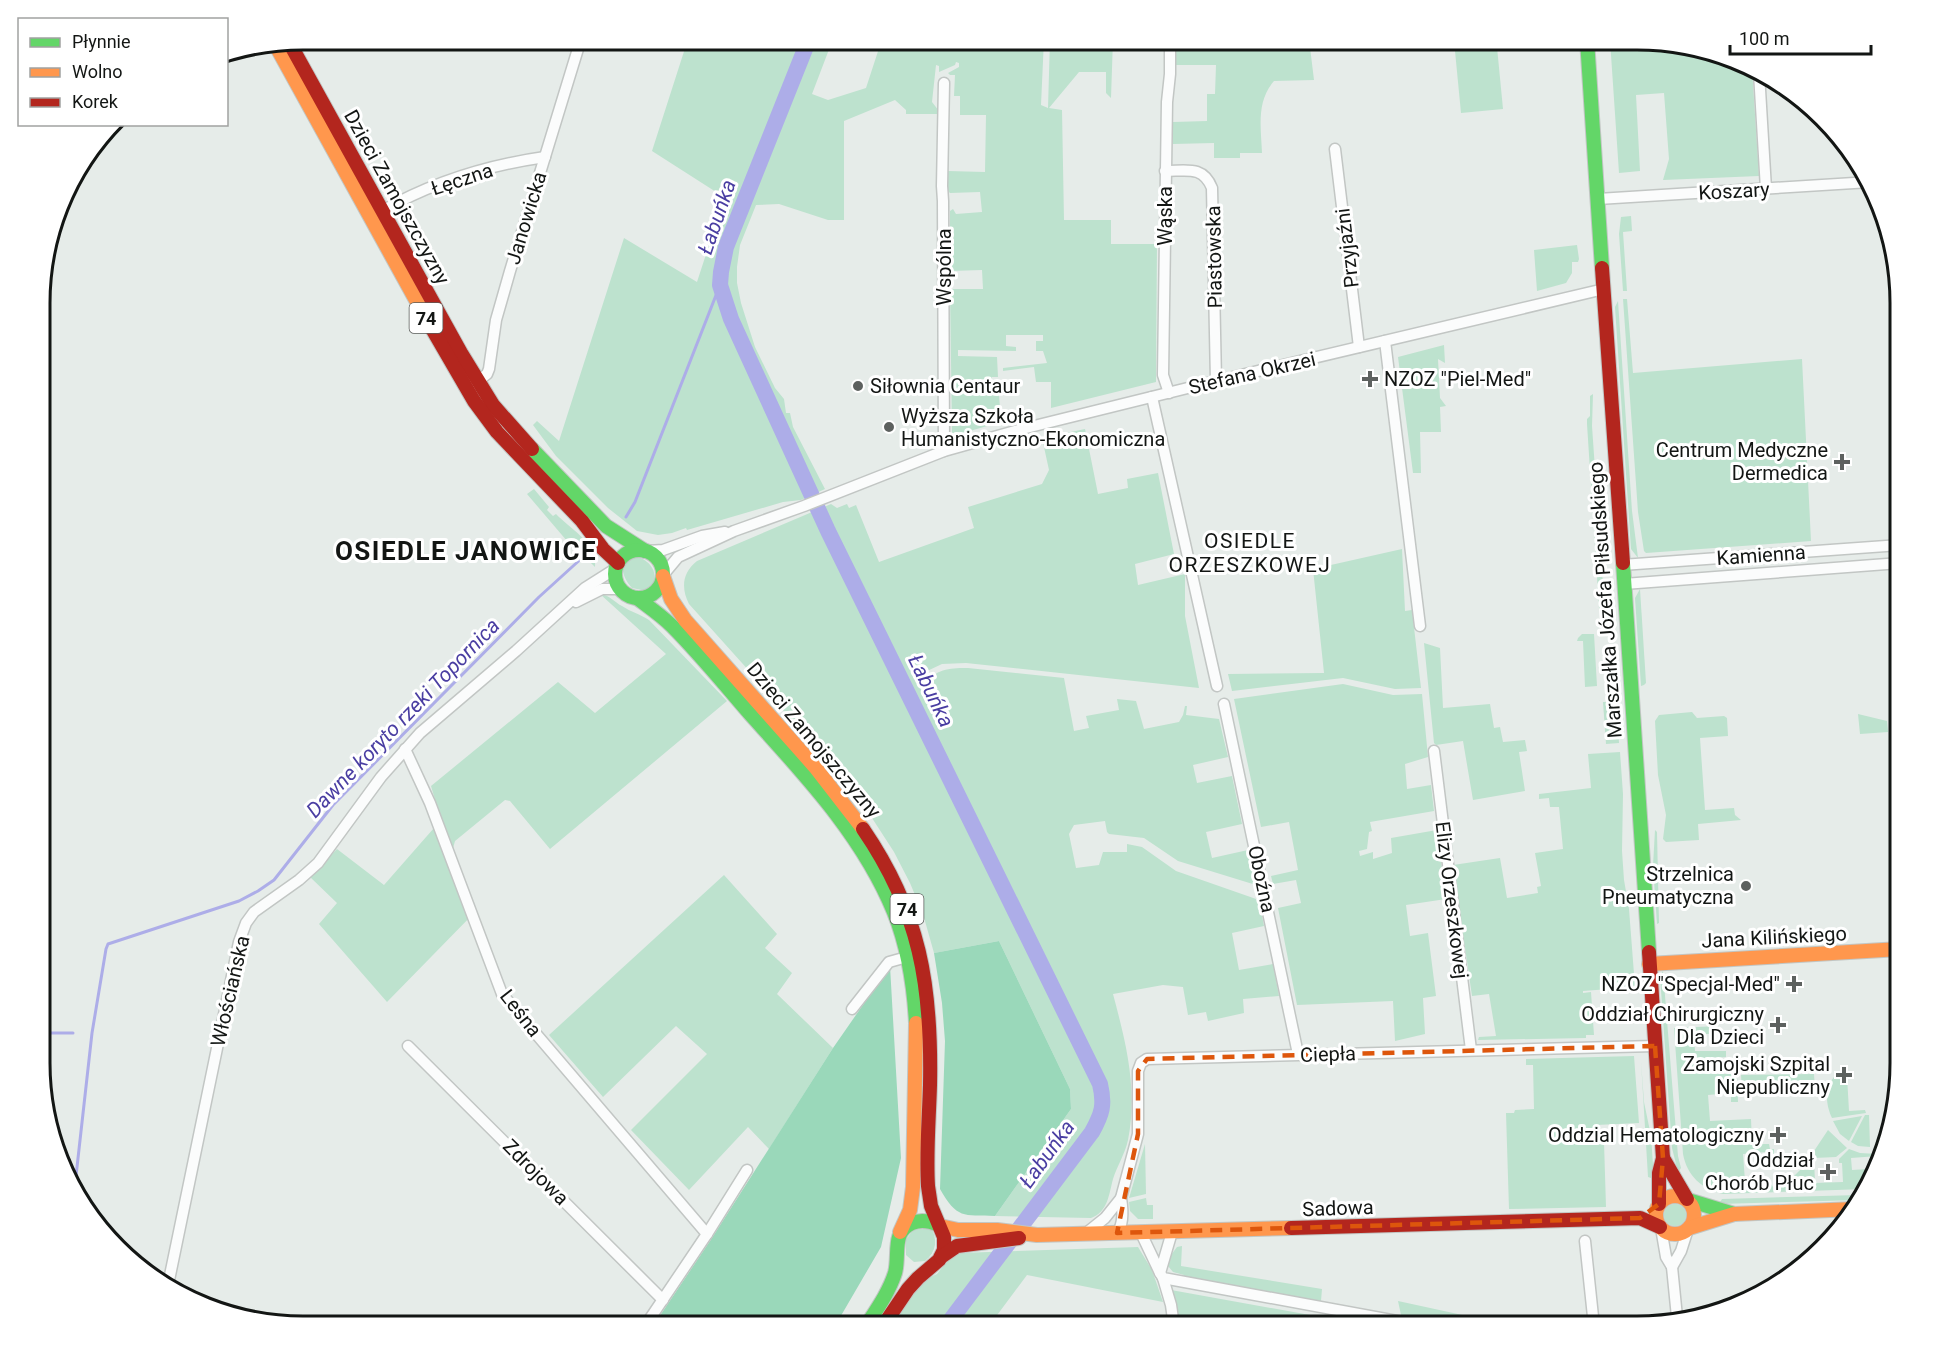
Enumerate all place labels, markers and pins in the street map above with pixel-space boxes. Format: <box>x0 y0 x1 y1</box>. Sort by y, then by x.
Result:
place label: NZOZ "Piel-Med" <box>1384 367 1531 391</box>
marker: NZOZ "Piel-Med" <box>1361 370 1379 388</box>
place label: Siłownia Centaur <box>870 374 1020 398</box>
marker: Siłownia Centaur <box>851 379 865 393</box>
place label: Wyższa Szkoła Humanistyczno-Ekonomiczna <box>901 404 1165 451</box>
marker: Wyższa Szkoła Humanistyczno-Ekonomiczna <box>882 420 896 434</box>
place label: Centrum Medyczne Dermedica <box>1656 438 1828 485</box>
marker: Centrum Medyczne Dermedica <box>1833 453 1851 471</box>
place label: Strzelnica Pneumatyczna <box>1602 862 1734 909</box>
marker: Strzelnica Pneumatyczna <box>1739 879 1753 893</box>
place label: NZOZ "Specjal-Med" <box>1601 972 1780 996</box>
marker: NZOZ "Specjal-Med" <box>1785 975 1803 993</box>
place label: Oddział Chirurgiczny Dla Dzieci <box>1581 1002 1765 1049</box>
marker: Oddział Chirurgiczny Dla Dzieci <box>1769 1016 1787 1034</box>
place label: Zamojski Szpital Niepubliczny <box>1683 1052 1831 1099</box>
marker: Zamojski Szpital Niepubliczny <box>1835 1066 1853 1084</box>
place label: Oddzial Hematologiczny <box>1548 1123 1765 1147</box>
marker: Oddzial Hematologiczny <box>1769 1126 1787 1144</box>
place label: Oddział Chorób Płuc <box>1705 1148 1815 1195</box>
marker: Oddział Chorób Płuc <box>1819 1163 1837 1181</box>

